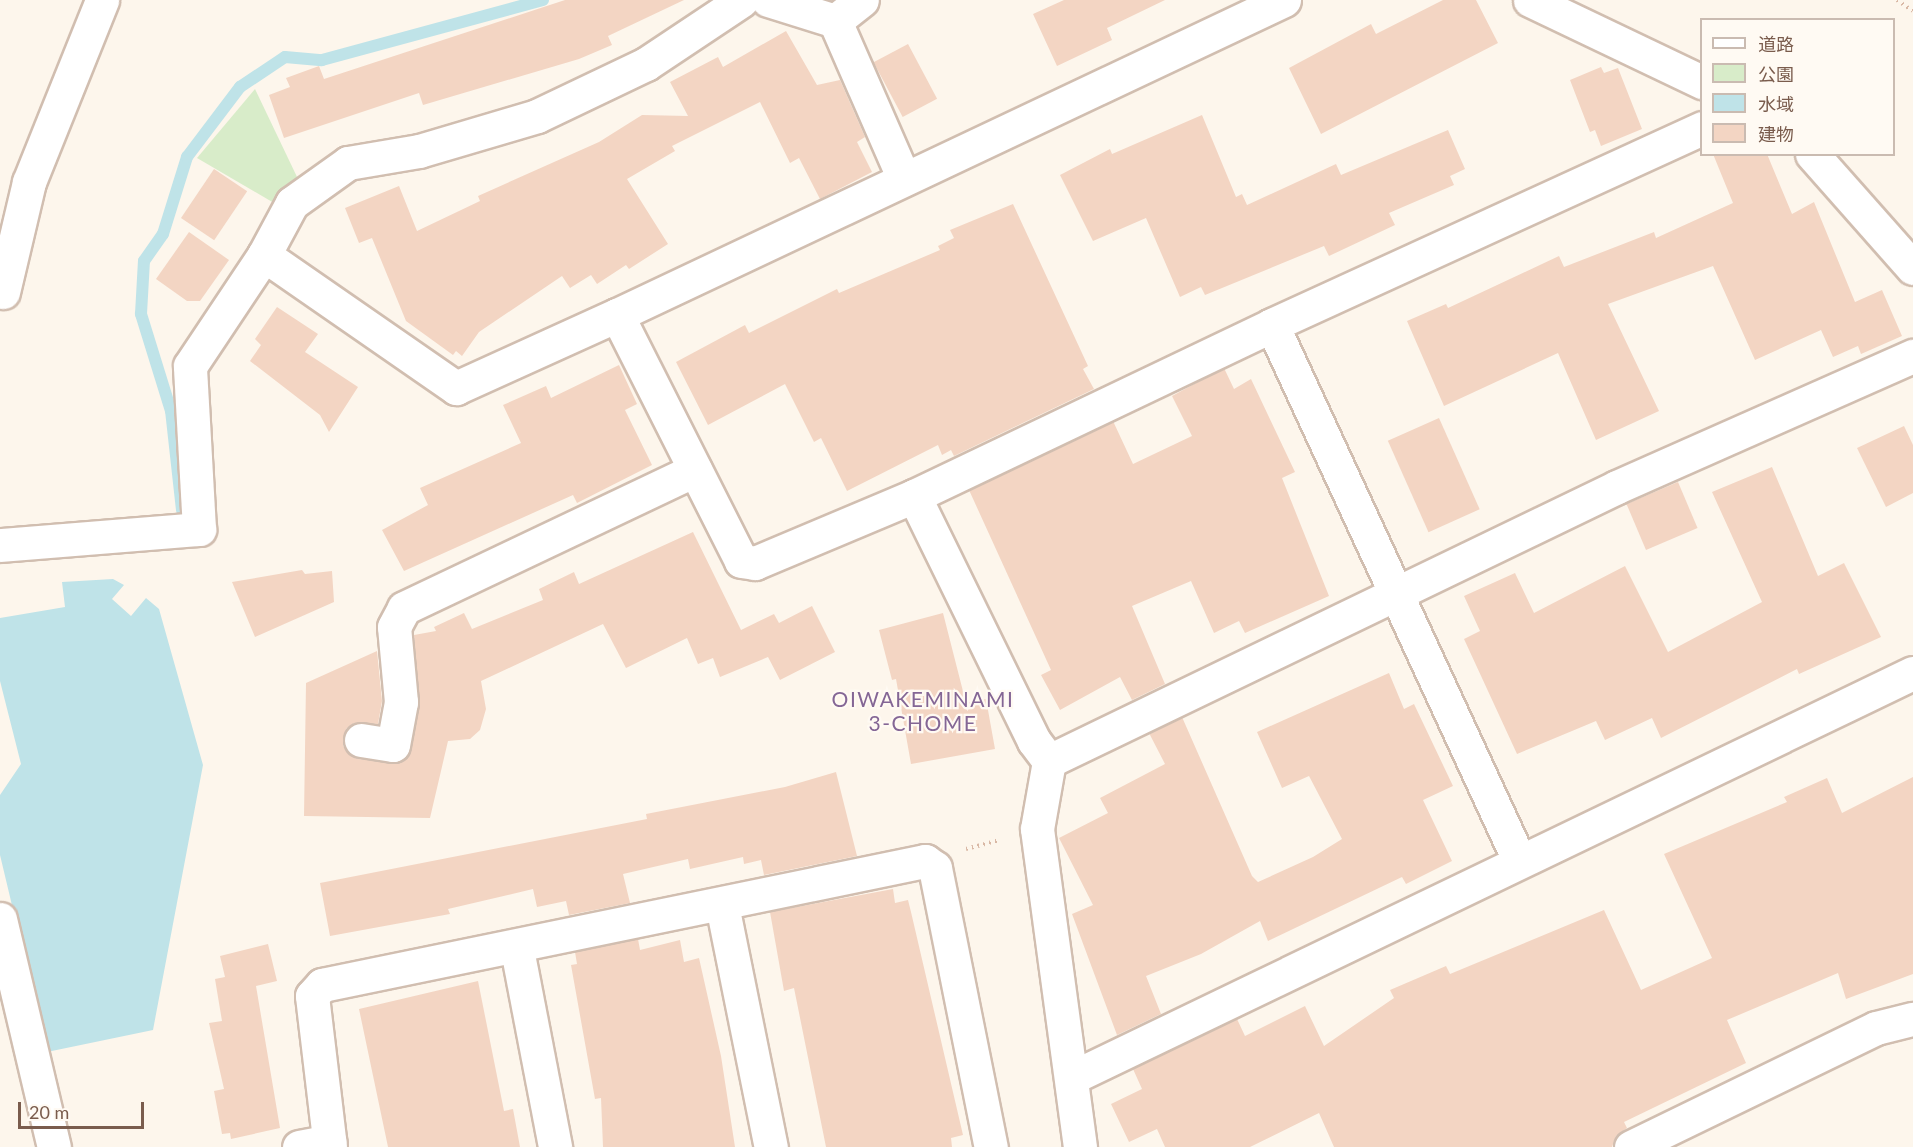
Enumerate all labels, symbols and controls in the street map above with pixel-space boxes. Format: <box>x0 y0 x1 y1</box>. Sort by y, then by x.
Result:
legend <box>1700 18 1895 156</box>
text: 道路 <box>1758 33 1794 55</box>
text: 公園 <box>1758 63 1794 85</box>
text: 水域 <box>1758 93 1794 115</box>
text: 建物 <box>1758 123 1794 145</box>
district label: OIWAKEMINAMI 3-CHOME <box>832 686 1014 736</box>
scale bar <box>21 1090 147 1128</box>
text: 20 m <box>29 1101 69 1123</box>

